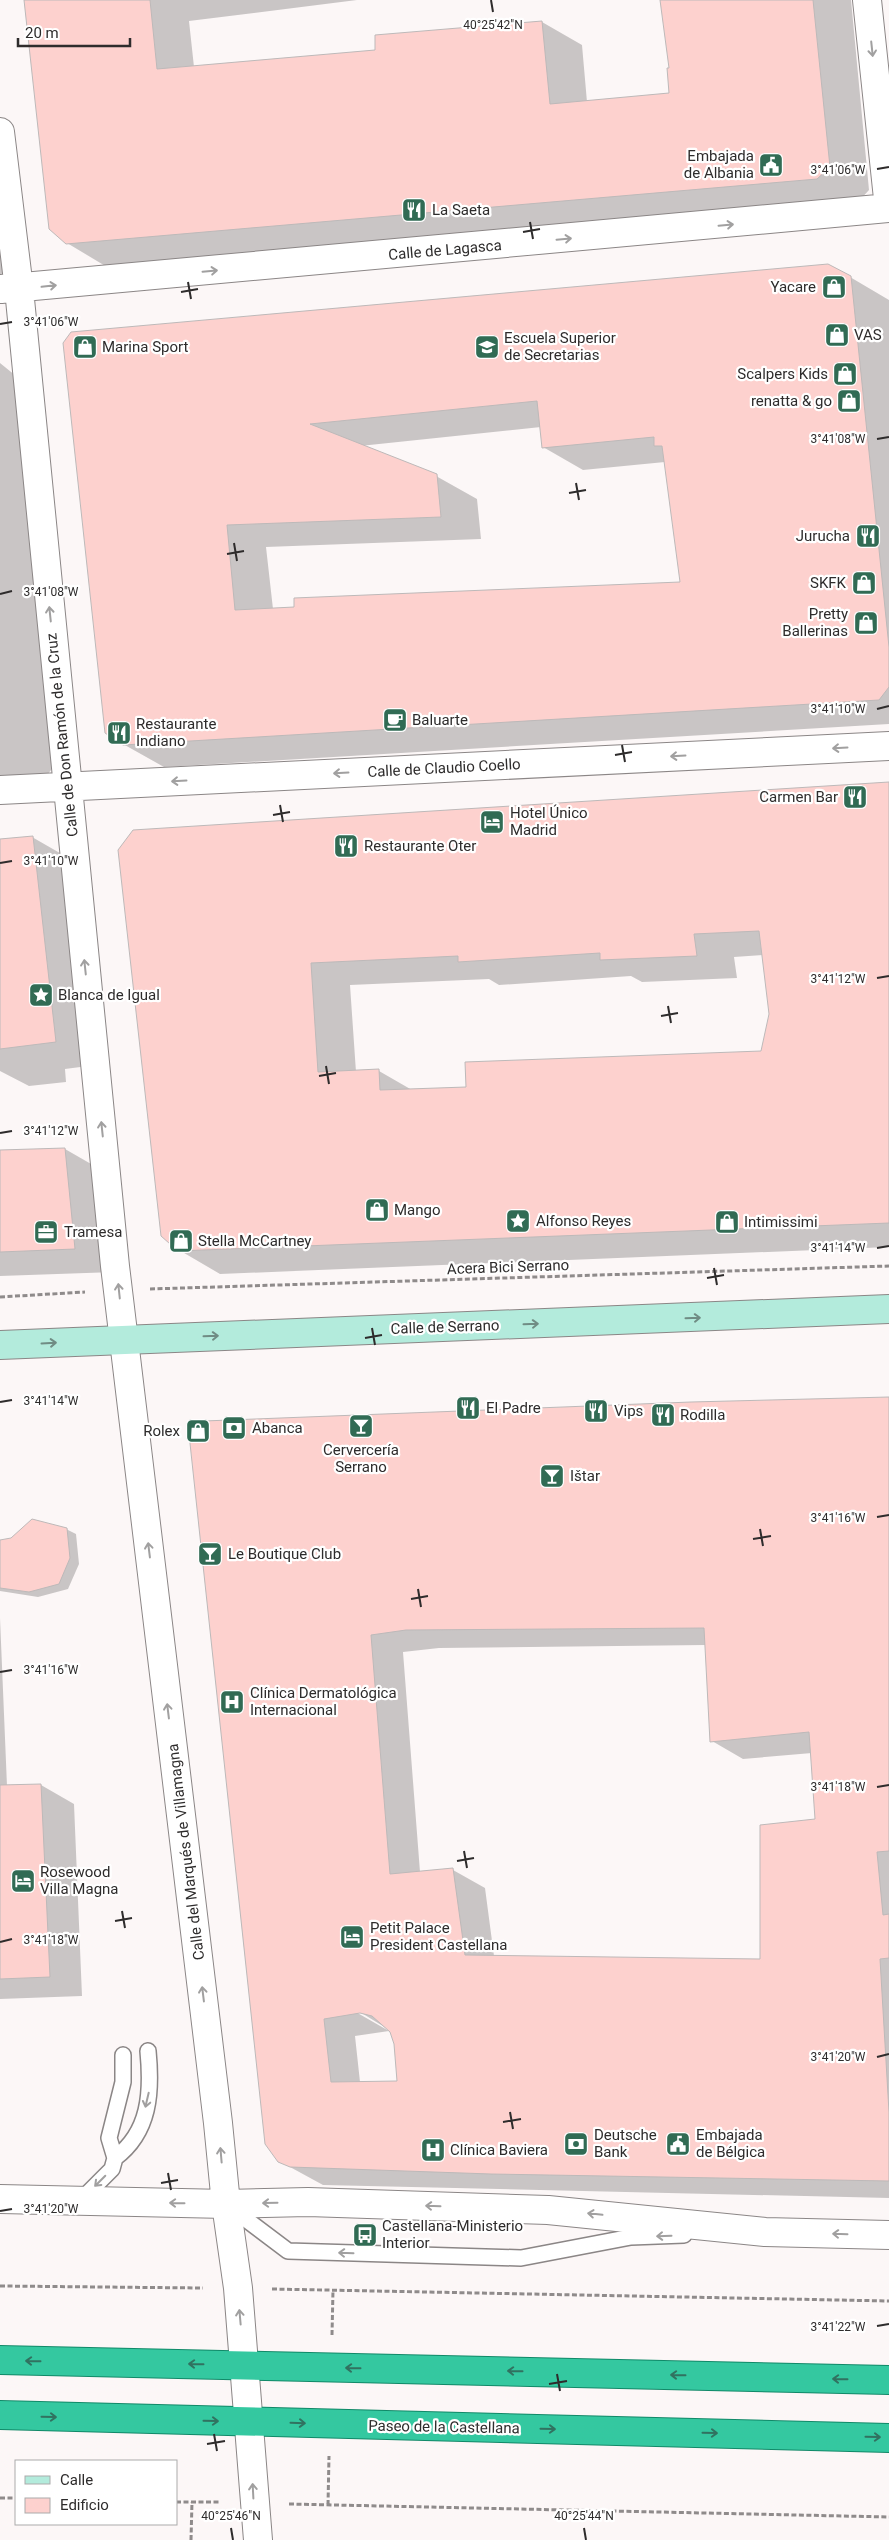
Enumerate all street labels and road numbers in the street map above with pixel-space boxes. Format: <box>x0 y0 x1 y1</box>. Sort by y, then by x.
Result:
street label: Calle de Lagasca <box>388 236 502 264</box>
street label: Calle de Don Ramón de la Cruz <box>42 632 82 838</box>
street label: Calle de Claudio Coello <box>367 755 521 781</box>
street label: Acera Bici Serrano <box>447 1256 569 1278</box>
street label: Calle de Serrano <box>390 1316 500 1338</box>
street label: Calle del Marqués de Villamagna <box>164 1743 208 1961</box>
street label: Paseo de la Castellana <box>368 2417 520 2437</box>

